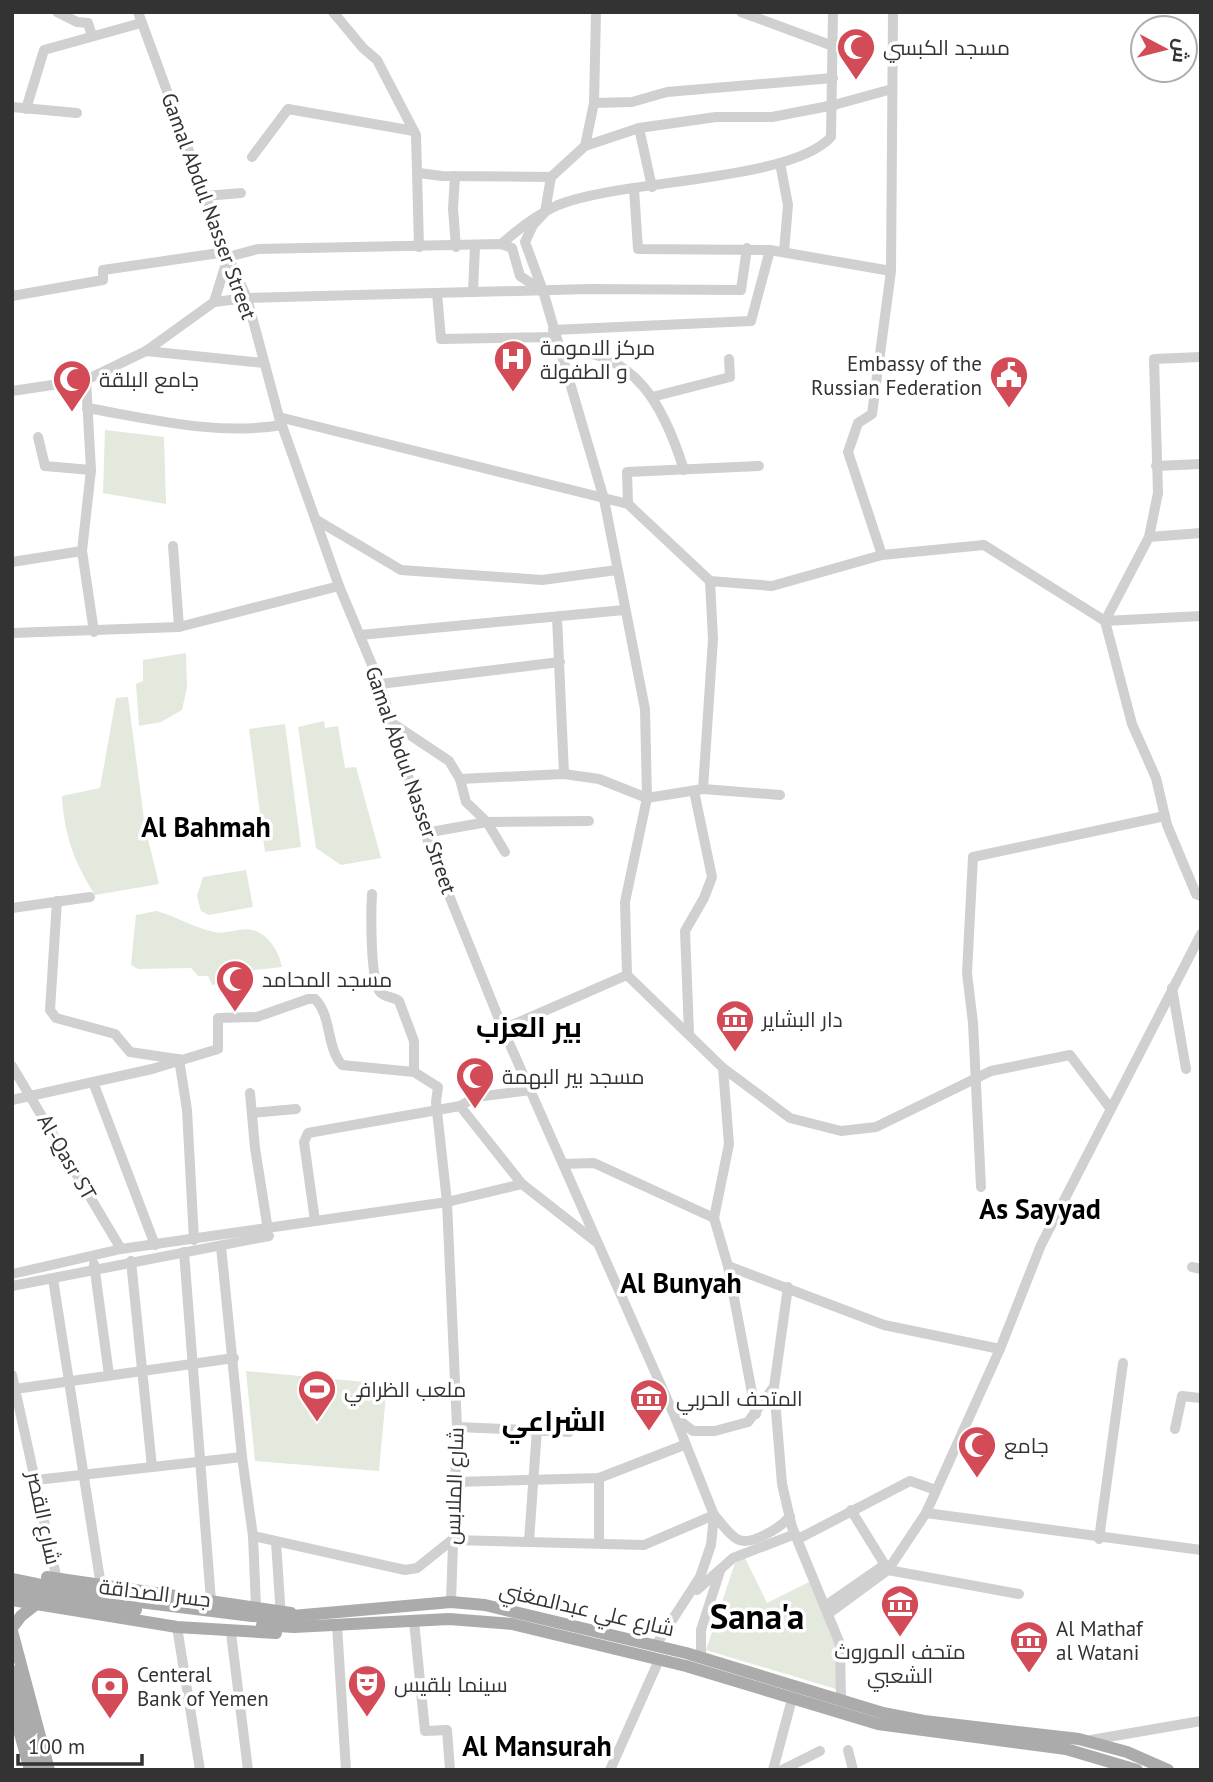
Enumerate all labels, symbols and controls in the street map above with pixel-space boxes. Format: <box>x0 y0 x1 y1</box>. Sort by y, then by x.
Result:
north arrow <box>1129 14 1199 84</box>
mosque icon: مسجد الكبسي <box>835 26 877 81</box>
place label: مسجد الكبسي <box>883 34 1010 63</box>
text: ش <box>1167 38 1194 65</box>
street label: Gamal Abdul Nasser Street <box>155 89 263 323</box>
place label: مركز الامومة و الطفولة <box>540 334 655 385</box>
hospital icon: مركز الامومة و الطفولة <box>492 338 534 393</box>
place label: Embassy of the Russian Federation <box>811 350 982 401</box>
public building icon: Embassy of the Russian Federation <box>988 354 1030 409</box>
mosque icon: جامع البلقة <box>51 358 93 413</box>
place label: جامع البلقة <box>99 366 199 394</box>
street label: Gamal Abdul Nasser Street <box>359 663 463 897</box>
district label: Al Bahmah <box>141 808 271 845</box>
mosque icon: مسجد المحامد <box>214 958 256 1013</box>
place label: مسجد المحامد <box>262 966 392 993</box>
museum icon: دار البشاير <box>714 998 756 1053</box>
place label: دار البشاير <box>761 1006 843 1033</box>
district label: بير العزب <box>476 1008 582 1045</box>
mosque icon: مسجد بير البهمة <box>454 1055 496 1110</box>
place label: مسجد بير البهمة <box>502 1063 645 1090</box>
street label: Al-Qasr ST <box>32 1109 103 1205</box>
district label: As Sayyad <box>979 1190 1101 1227</box>
district label: Al Bunyah <box>620 1264 742 1301</box>
sports icon: ملعب الظرافي <box>296 1368 338 1423</box>
place label: ملعب الظرافي <box>344 1376 466 1406</box>
museum icon: المتحف الحربي <box>628 1377 670 1432</box>
place label: المتحف الحربي <box>676 1385 803 1415</box>
district label: الشراعي <box>502 1402 606 1444</box>
mosque icon: جامع <box>956 1424 998 1479</box>
street label: شارع الملابس <box>438 1427 471 1545</box>
place label: جامع <box>1004 1432 1049 1460</box>
street label: شارع القصر <box>20 1468 67 1567</box>
street label: جسر الصداقة <box>98 1573 212 1613</box>
street label: شارع علي عبدالمغني <box>496 1576 677 1645</box>
museum icon: متحف الموروث الشعبي <box>879 1583 921 1638</box>
district label: Sana'a <box>710 1593 804 1639</box>
place label: Al Mathaf al Watani <box>1056 1615 1144 1666</box>
museum icon: Al Mathaf al Watani <box>1008 1619 1050 1674</box>
place label: متحف الموروث الشعبي <box>834 1638 966 1692</box>
place label: Centeral Bank of Yemen <box>137 1661 269 1712</box>
theatre icon: سينما بلقيس <box>346 1663 388 1718</box>
bank icon: Centeral Bank of Yemen <box>89 1665 131 1720</box>
place label: سينما بلقيس <box>394 1671 508 1698</box>
scale bar <box>18 1722 142 1766</box>
district label: Al Mansurah <box>462 1727 612 1764</box>
text: 100 m <box>28 1733 85 1760</box>

